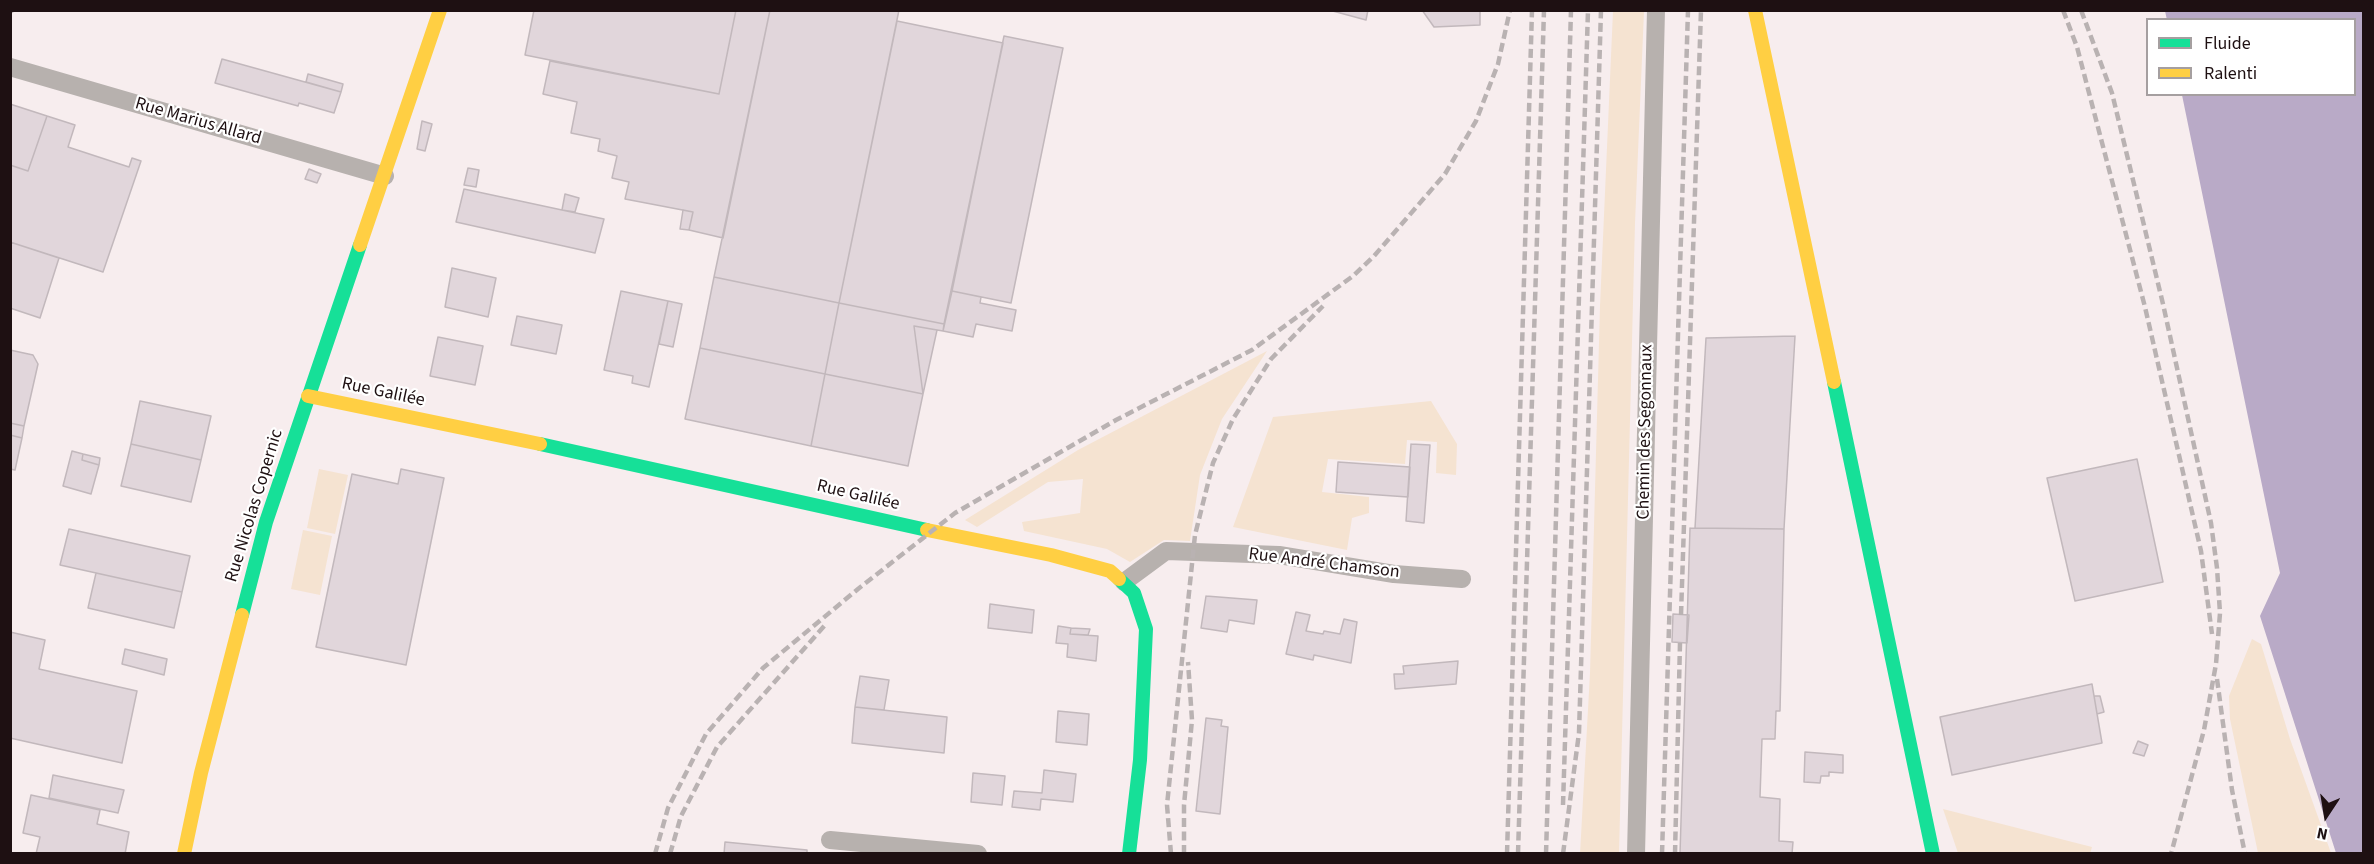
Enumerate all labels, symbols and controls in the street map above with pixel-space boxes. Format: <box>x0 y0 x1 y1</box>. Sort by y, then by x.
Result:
legend <box>2146 18 2356 96</box>
text: Fluide <box>2204 31 2251 56</box>
text: Ralenti <box>2204 61 2257 86</box>
street label: Rue Marius Allard <box>132 94 264 150</box>
street label: Chemin des Segonnaux <box>1634 344 1658 520</box>
street label: Rue Galilée <box>340 374 426 412</box>
street label: Rue Nicolas Copernic <box>221 427 289 585</box>
street label: Rue Galilée <box>815 476 901 516</box>
street label: Rue André Chamson <box>1247 544 1401 584</box>
north arrow <box>2296 786 2356 846</box>
text: N <box>2315 822 2330 845</box>

